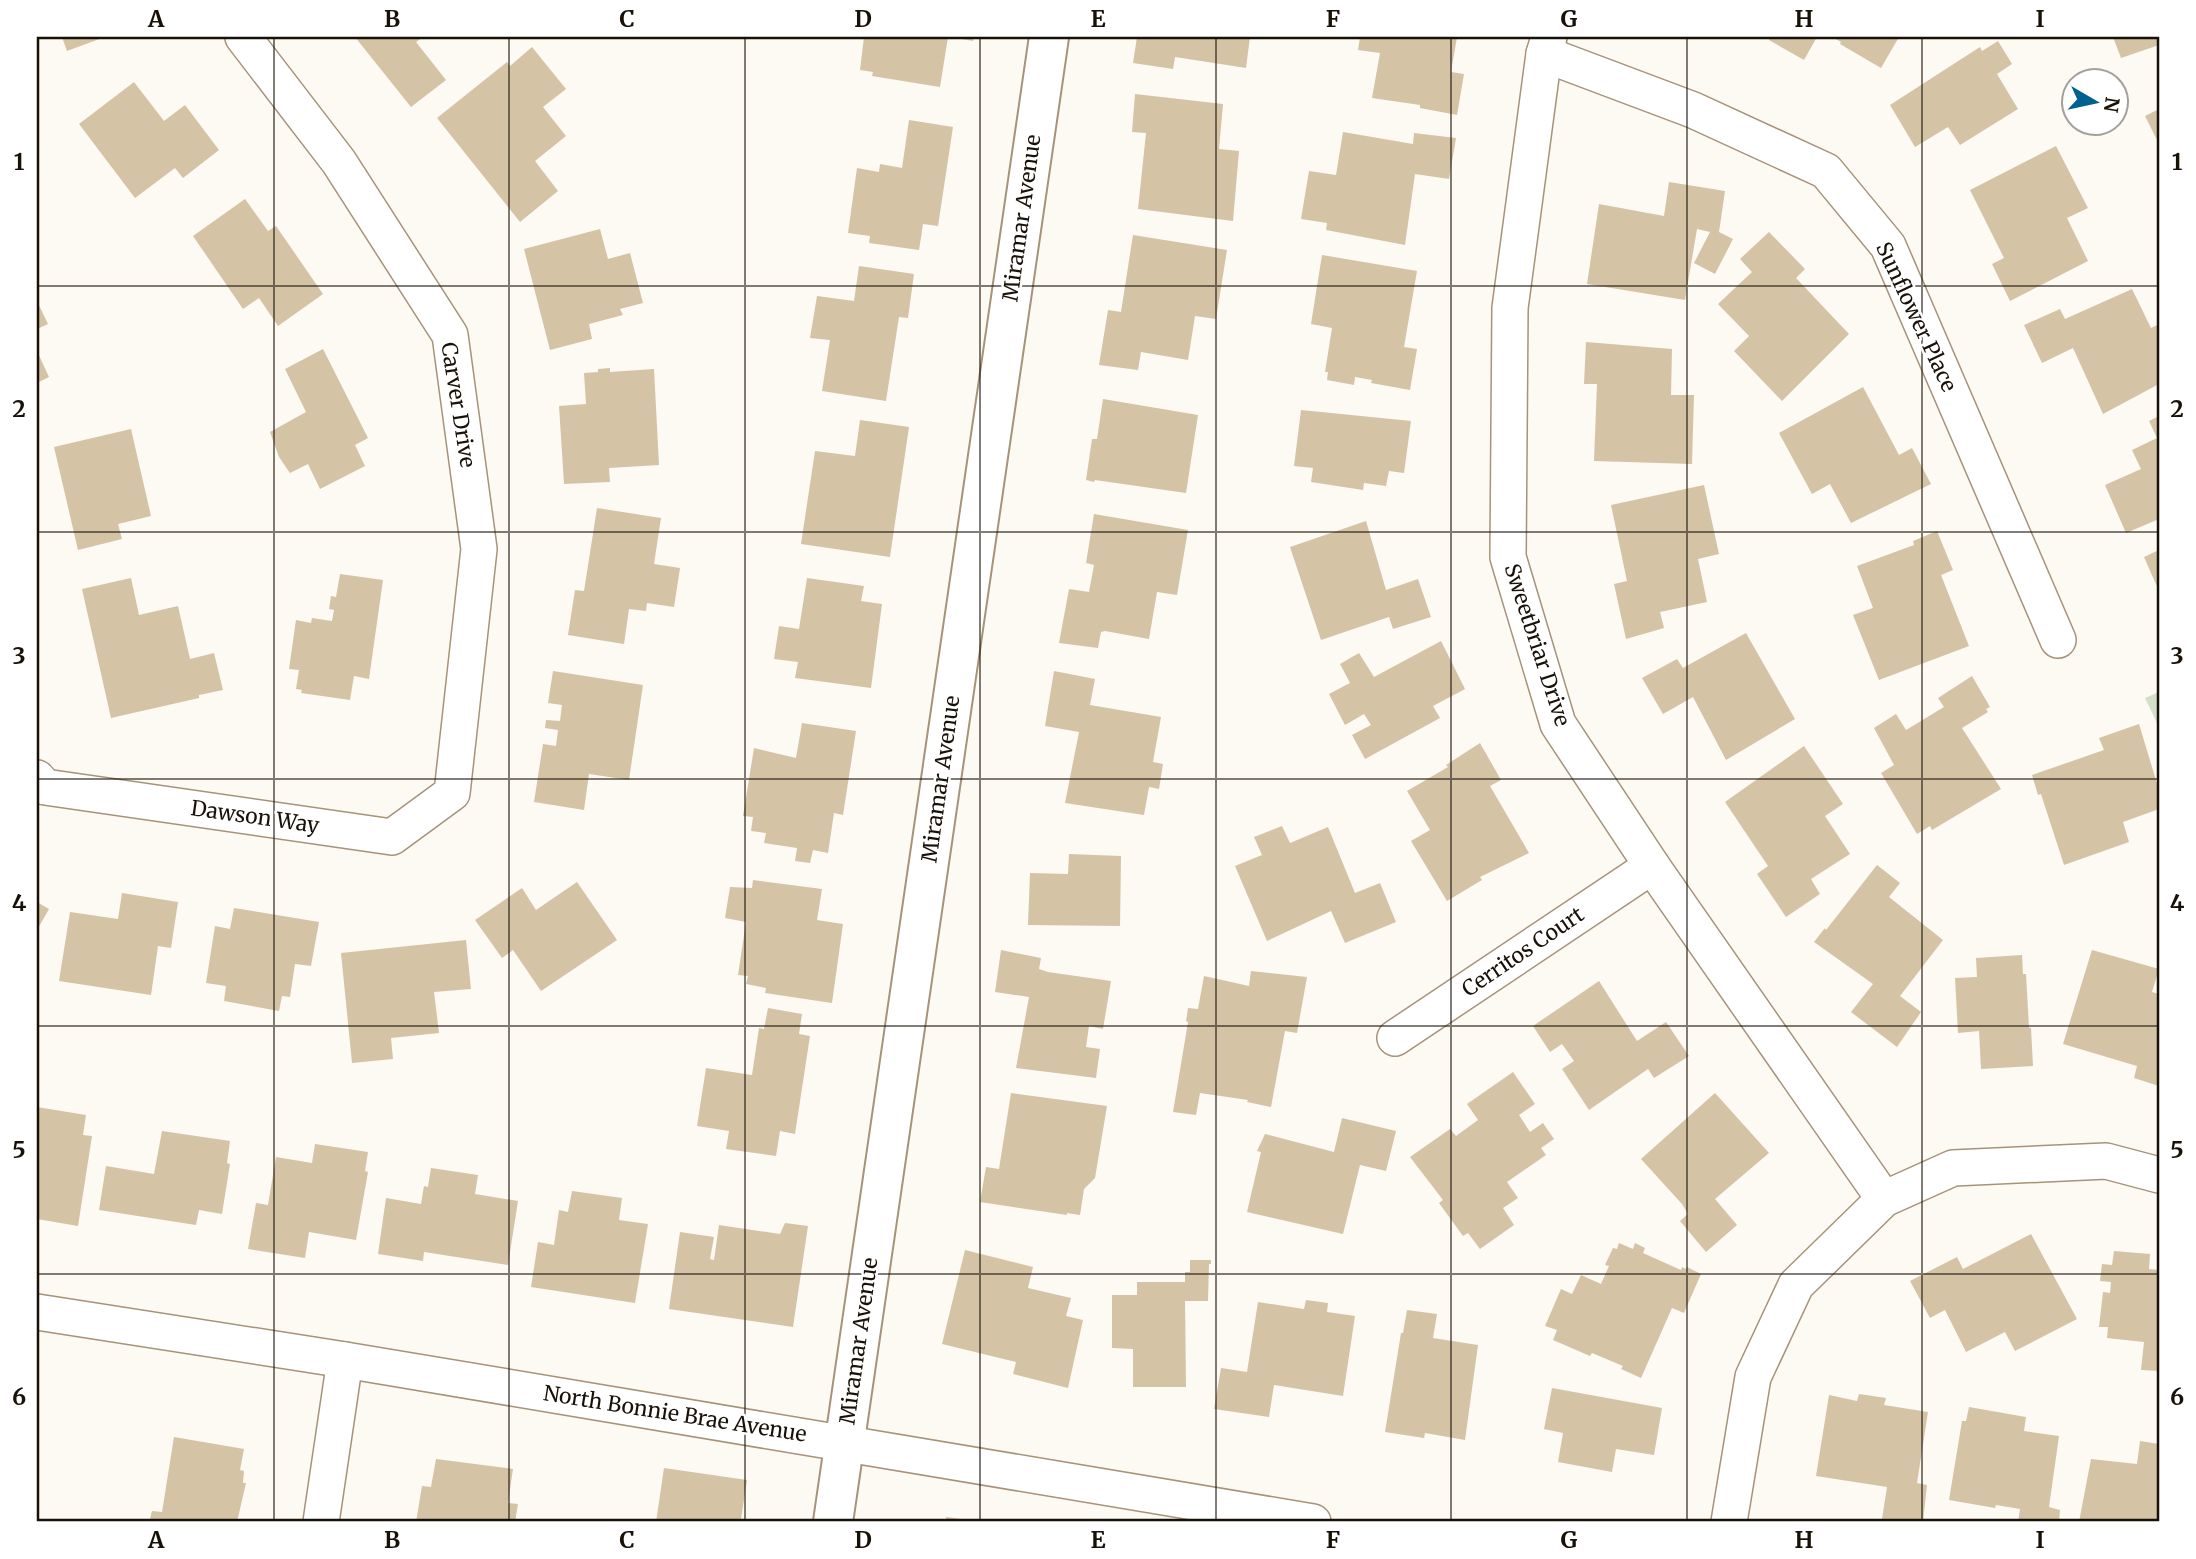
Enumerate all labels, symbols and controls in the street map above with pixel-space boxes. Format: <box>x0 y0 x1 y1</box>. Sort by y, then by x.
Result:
text: A <box>147 4 165 33</box>
text: B <box>384 4 400 33</box>
text: C <box>619 4 635 33</box>
text: D <box>854 4 872 33</box>
text: E <box>1090 4 1106 33</box>
text: F <box>1326 4 1340 33</box>
text: G <box>1561 4 1578 33</box>
text: H <box>1795 4 1814 33</box>
text: I <box>2035 4 2045 33</box>
north arrow <box>2060 66 2130 136</box>
text: N <box>2099 95 2125 114</box>
street label: Miramar Avenue <box>996 133 1047 303</box>
text: 1 <box>14 147 25 176</box>
text: 1 <box>2172 147 2183 176</box>
street label: Sunflower Place <box>1870 238 1963 396</box>
street label: Carver Drive <box>435 340 482 470</box>
text: 2 <box>12 394 26 423</box>
text: 2 <box>2170 394 2184 423</box>
street label: Sweetbriar Drive <box>1499 560 1576 729</box>
text: 3 <box>12 641 26 670</box>
text: 3 <box>2170 641 2184 670</box>
street label: Miramar Avenue <box>915 694 966 864</box>
street label: Dawson Way <box>189 794 322 839</box>
text: 4 <box>12 888 27 917</box>
text: 4 <box>2170 888 2185 917</box>
street label: Cerritos Court <box>1456 901 1589 1002</box>
text: 5 <box>12 1135 26 1164</box>
text: 5 <box>2170 1135 2184 1164</box>
street label: Miramar Avenue <box>833 1256 884 1426</box>
street label: North Bonnie Brae Avenue <box>541 1379 809 1448</box>
text: 6 <box>12 1382 26 1411</box>
text: 6 <box>2170 1382 2184 1411</box>
text: A <box>147 1525 165 1554</box>
text: B <box>384 1525 400 1554</box>
text: C <box>619 1525 635 1554</box>
text: D <box>854 1525 872 1554</box>
text: E <box>1090 1525 1106 1554</box>
text: F <box>1326 1525 1340 1554</box>
text: G <box>1561 1525 1578 1554</box>
text: H <box>1795 1525 1814 1554</box>
text: I <box>2035 1525 2045 1554</box>

